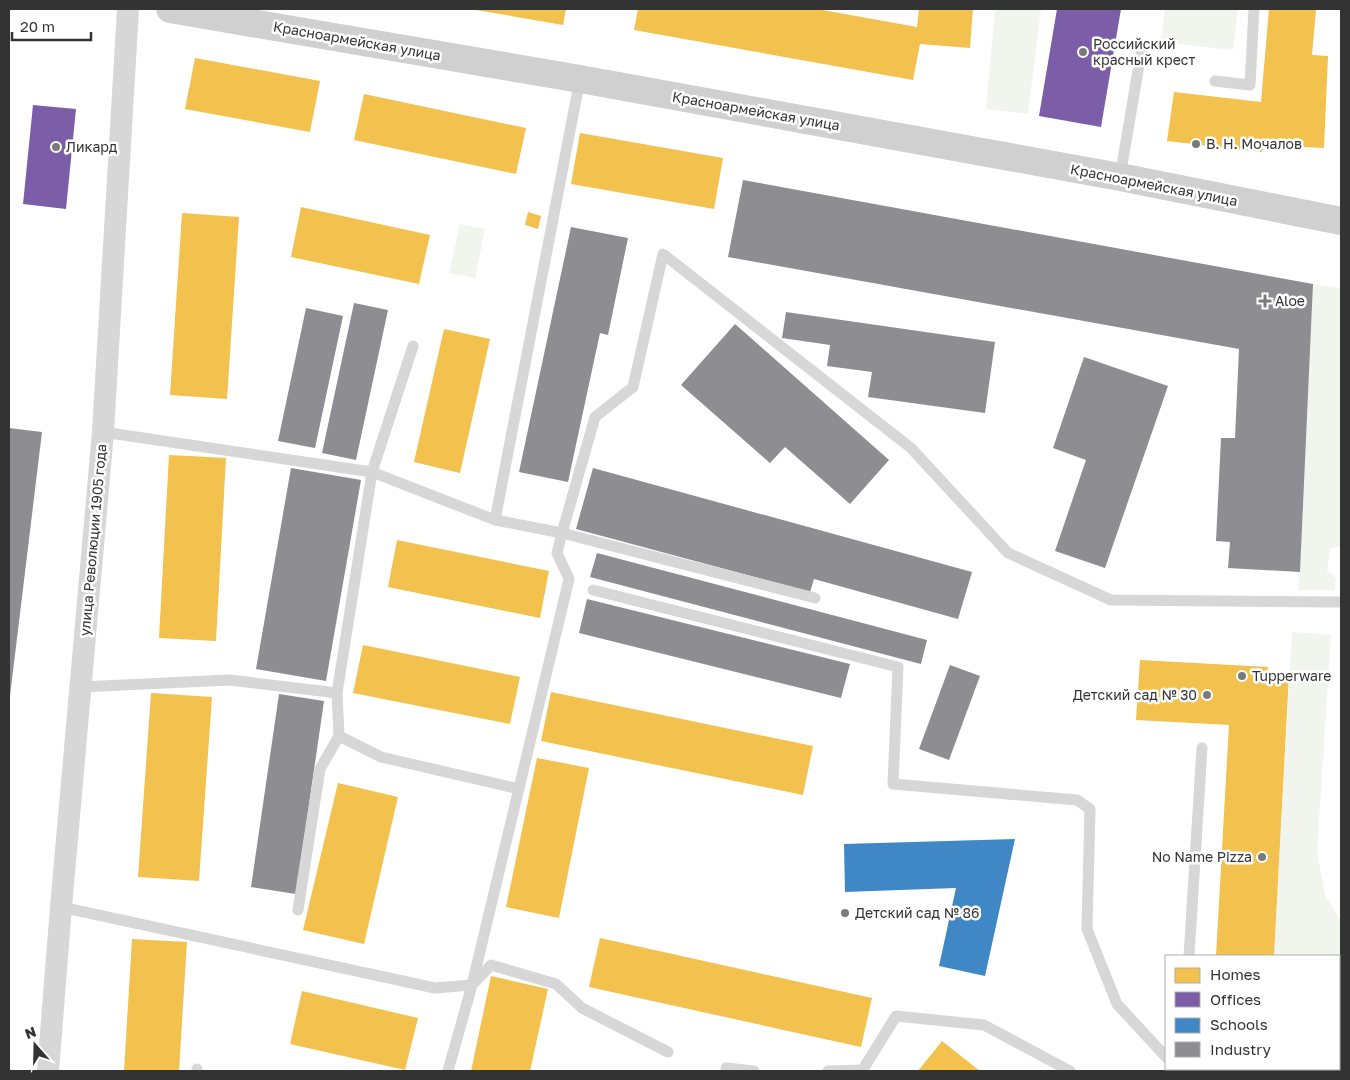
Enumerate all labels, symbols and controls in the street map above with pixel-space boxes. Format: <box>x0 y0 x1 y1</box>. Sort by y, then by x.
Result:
scale bar <box>12 10 91 42</box>
text: 20 m <box>20 17 55 35</box>
street label: Красноармейская улица <box>272 17 442 64</box>
place label: Российский красный крест <box>1093 35 1195 68</box>
marker: Российский красный крест <box>1077 46 1089 58</box>
street label: Красноармейская улица <box>671 87 841 134</box>
place label: В. Н. Мочалов <box>1206 135 1302 152</box>
place label: Ликард <box>66 138 118 155</box>
marker: В. Н. Мочалов <box>1190 138 1202 150</box>
marker: Ликард <box>50 141 62 153</box>
street label: Красноармейская улица <box>1069 160 1239 209</box>
place label: Aloe <box>1275 292 1305 309</box>
marker: Aloe <box>1259 295 1271 307</box>
street label: улица Революции 1905 года <box>76 443 109 637</box>
place label: Tupperware <box>1252 667 1331 684</box>
marker: Tupperware <box>1236 670 1248 682</box>
place label: Детский сад № 30 <box>1073 686 1197 703</box>
marker: Детский сад № 30 <box>1201 689 1213 701</box>
place label: No Name Pizza <box>1152 848 1252 865</box>
marker: No Name Pizza <box>1256 851 1268 863</box>
place label: Детский сад № 86 <box>855 904 979 921</box>
marker: Детский сад № 86 <box>839 907 851 919</box>
legend <box>1165 955 1340 1070</box>
text: Homes <box>1210 965 1260 983</box>
text: Offices <box>1210 990 1261 1008</box>
text: Schools <box>1210 1015 1268 1033</box>
north arrow <box>10 1020 60 1070</box>
text: N <box>22 1023 38 1042</box>
text: Industry <box>1210 1040 1271 1058</box>

